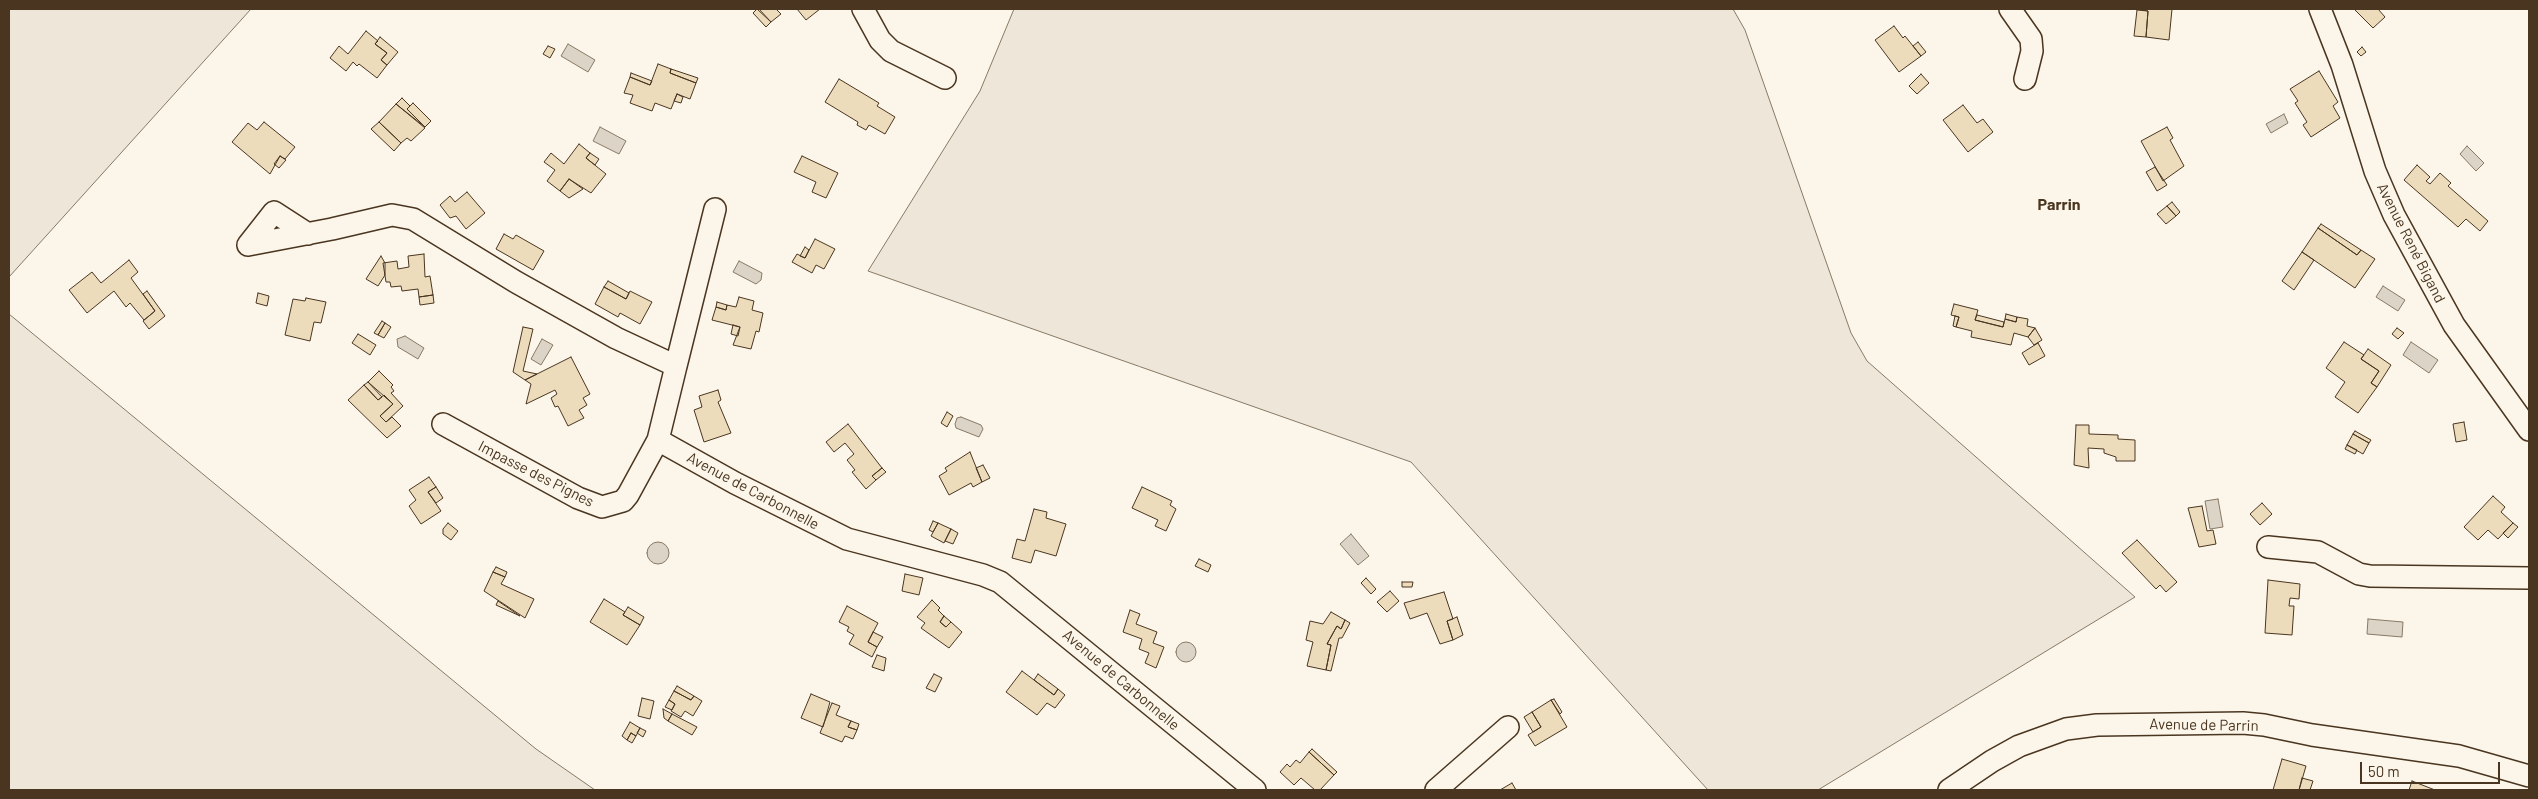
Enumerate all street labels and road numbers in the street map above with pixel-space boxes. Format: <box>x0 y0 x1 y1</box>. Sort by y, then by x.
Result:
street label: Avenue René Bigand <box>2373 180 2449 306</box>
street label: Impasse des Pignes <box>475 437 597 511</box>
street label: Avenue de Carbonnelle <box>684 449 822 533</box>
street label: Avenue de Carbonnelle <box>1059 626 1183 734</box>
street label: Avenue de Parrin <box>2149 715 2259 735</box>

